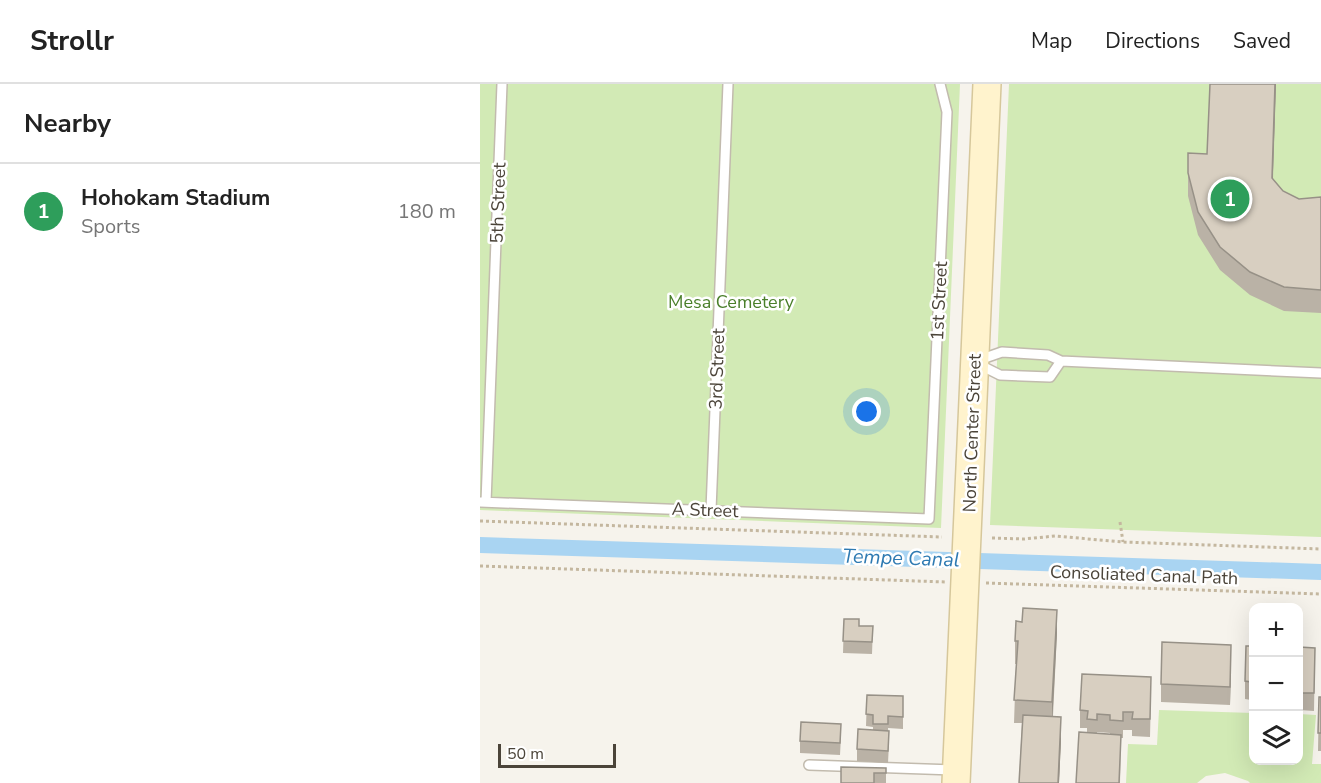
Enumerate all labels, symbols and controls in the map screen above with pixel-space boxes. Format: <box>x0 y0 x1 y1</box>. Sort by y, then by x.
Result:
text: Strollr <box>30 22 114 60</box>
text: Map <box>1031 27 1072 55</box>
text: Directions <box>1105 27 1200 55</box>
text: Saved <box>1233 27 1291 55</box>
text: Nearby <box>24 106 111 141</box>
street label: 5th Street <box>485 161 511 244</box>
pin: 1 <box>1210 176 1250 222</box>
text: Hohokam Stadium <box>81 183 270 213</box>
text: 1 <box>38 198 50 225</box>
text: 180 m <box>398 198 456 225</box>
text: Sports <box>81 213 140 240</box>
street label: 1st Street <box>925 260 953 341</box>
park label: Mesa Cemetery <box>668 290 795 314</box>
street label: 3rd Street <box>704 327 730 410</box>
street label: North Center Street <box>957 353 987 513</box>
your location <box>852 397 881 426</box>
street label: A Street <box>671 497 740 523</box>
water label: Tempe Canal <box>842 542 960 574</box>
street label: Consoliated Canal Path <box>1049 560 1239 590</box>
map controls <box>1249 603 1303 765</box>
button: + <box>1249 603 1303 657</box>
button: − <box>1249 657 1303 711</box>
button: layers <box>1249 711 1303 765</box>
scale bar <box>498 741 616 768</box>
text: 50 m <box>507 743 544 765</box>

